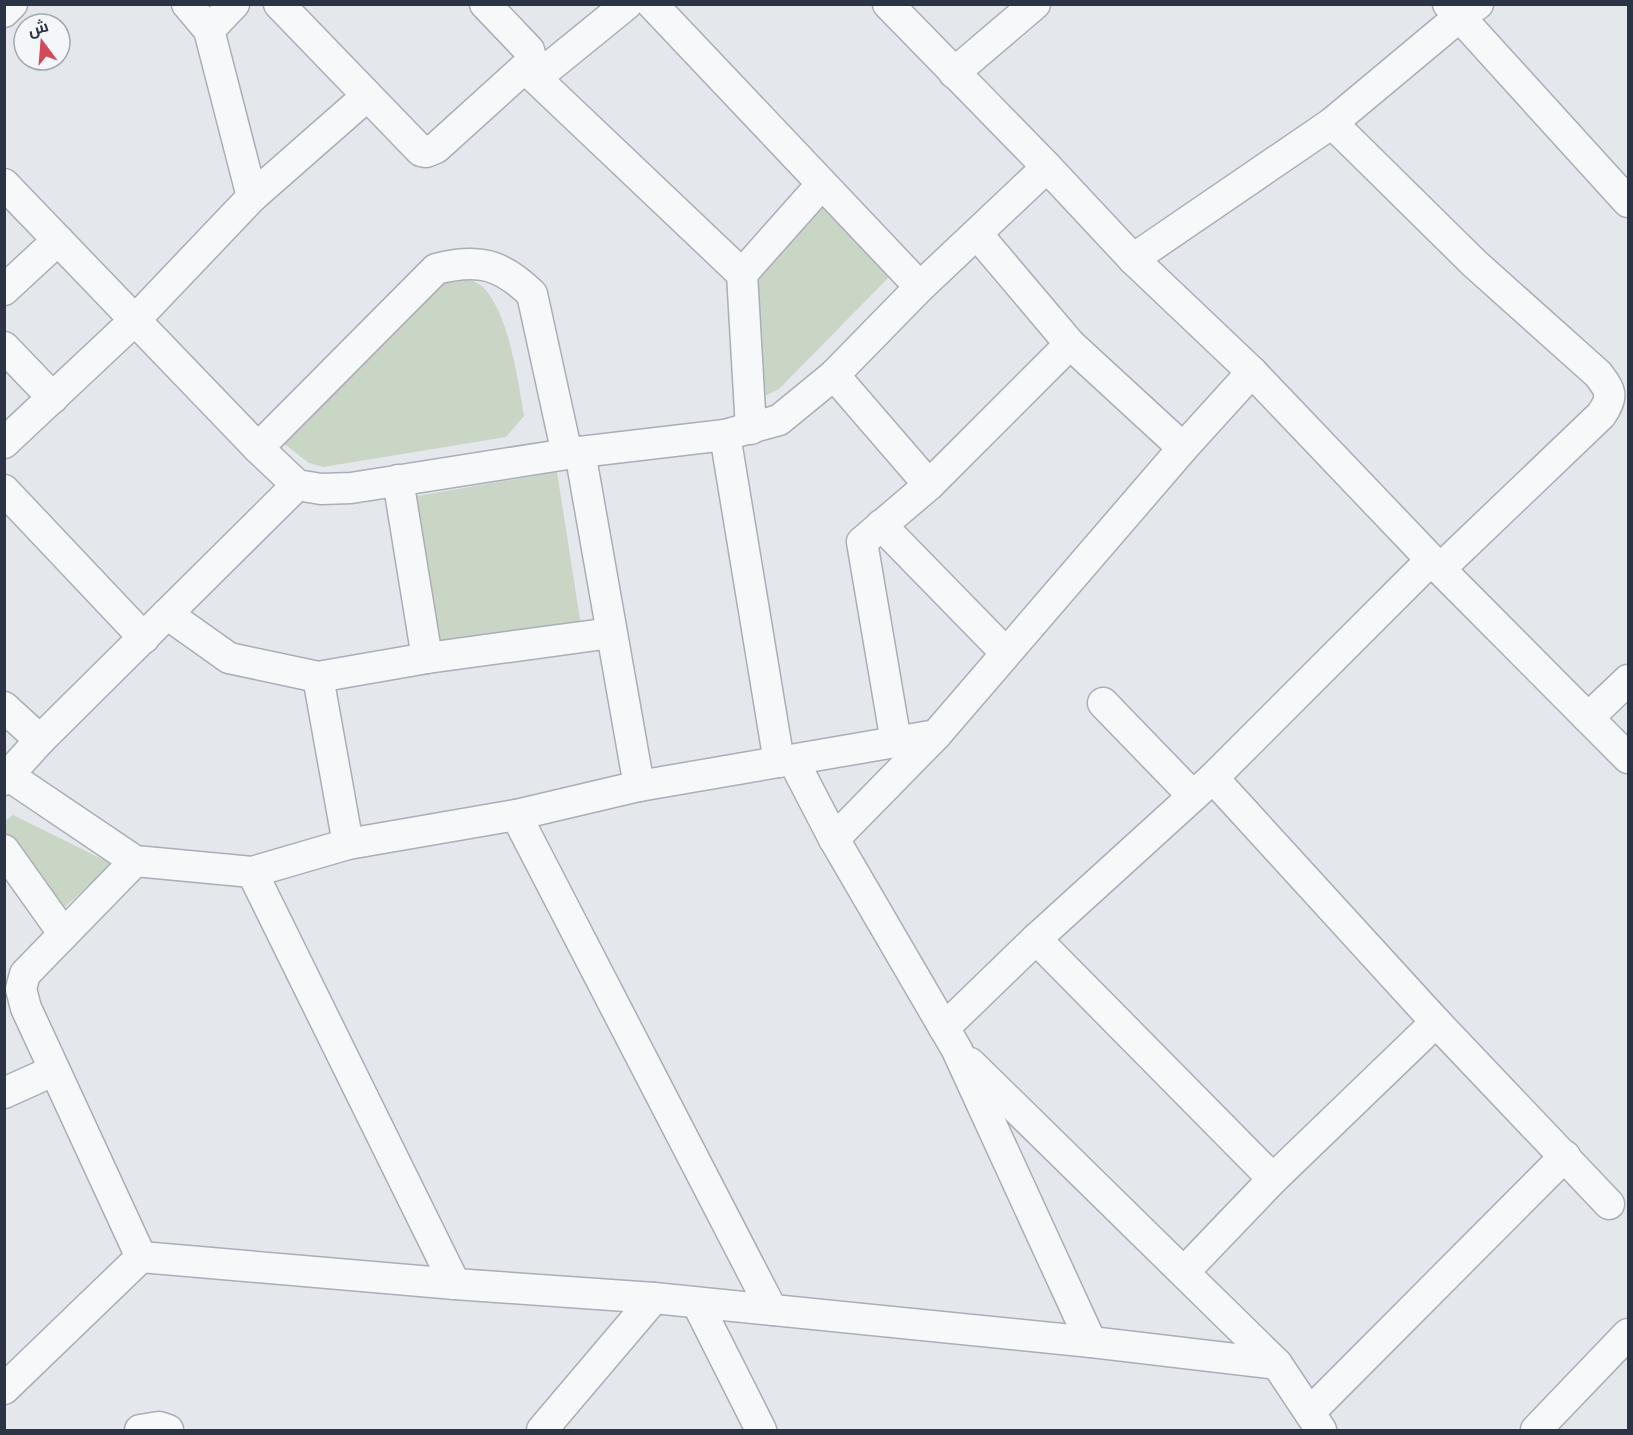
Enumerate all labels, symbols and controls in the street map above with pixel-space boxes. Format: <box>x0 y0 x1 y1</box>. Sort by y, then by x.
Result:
north arrow <box>12 12 72 72</box>
text: ش <box>26 16 50 40</box>

